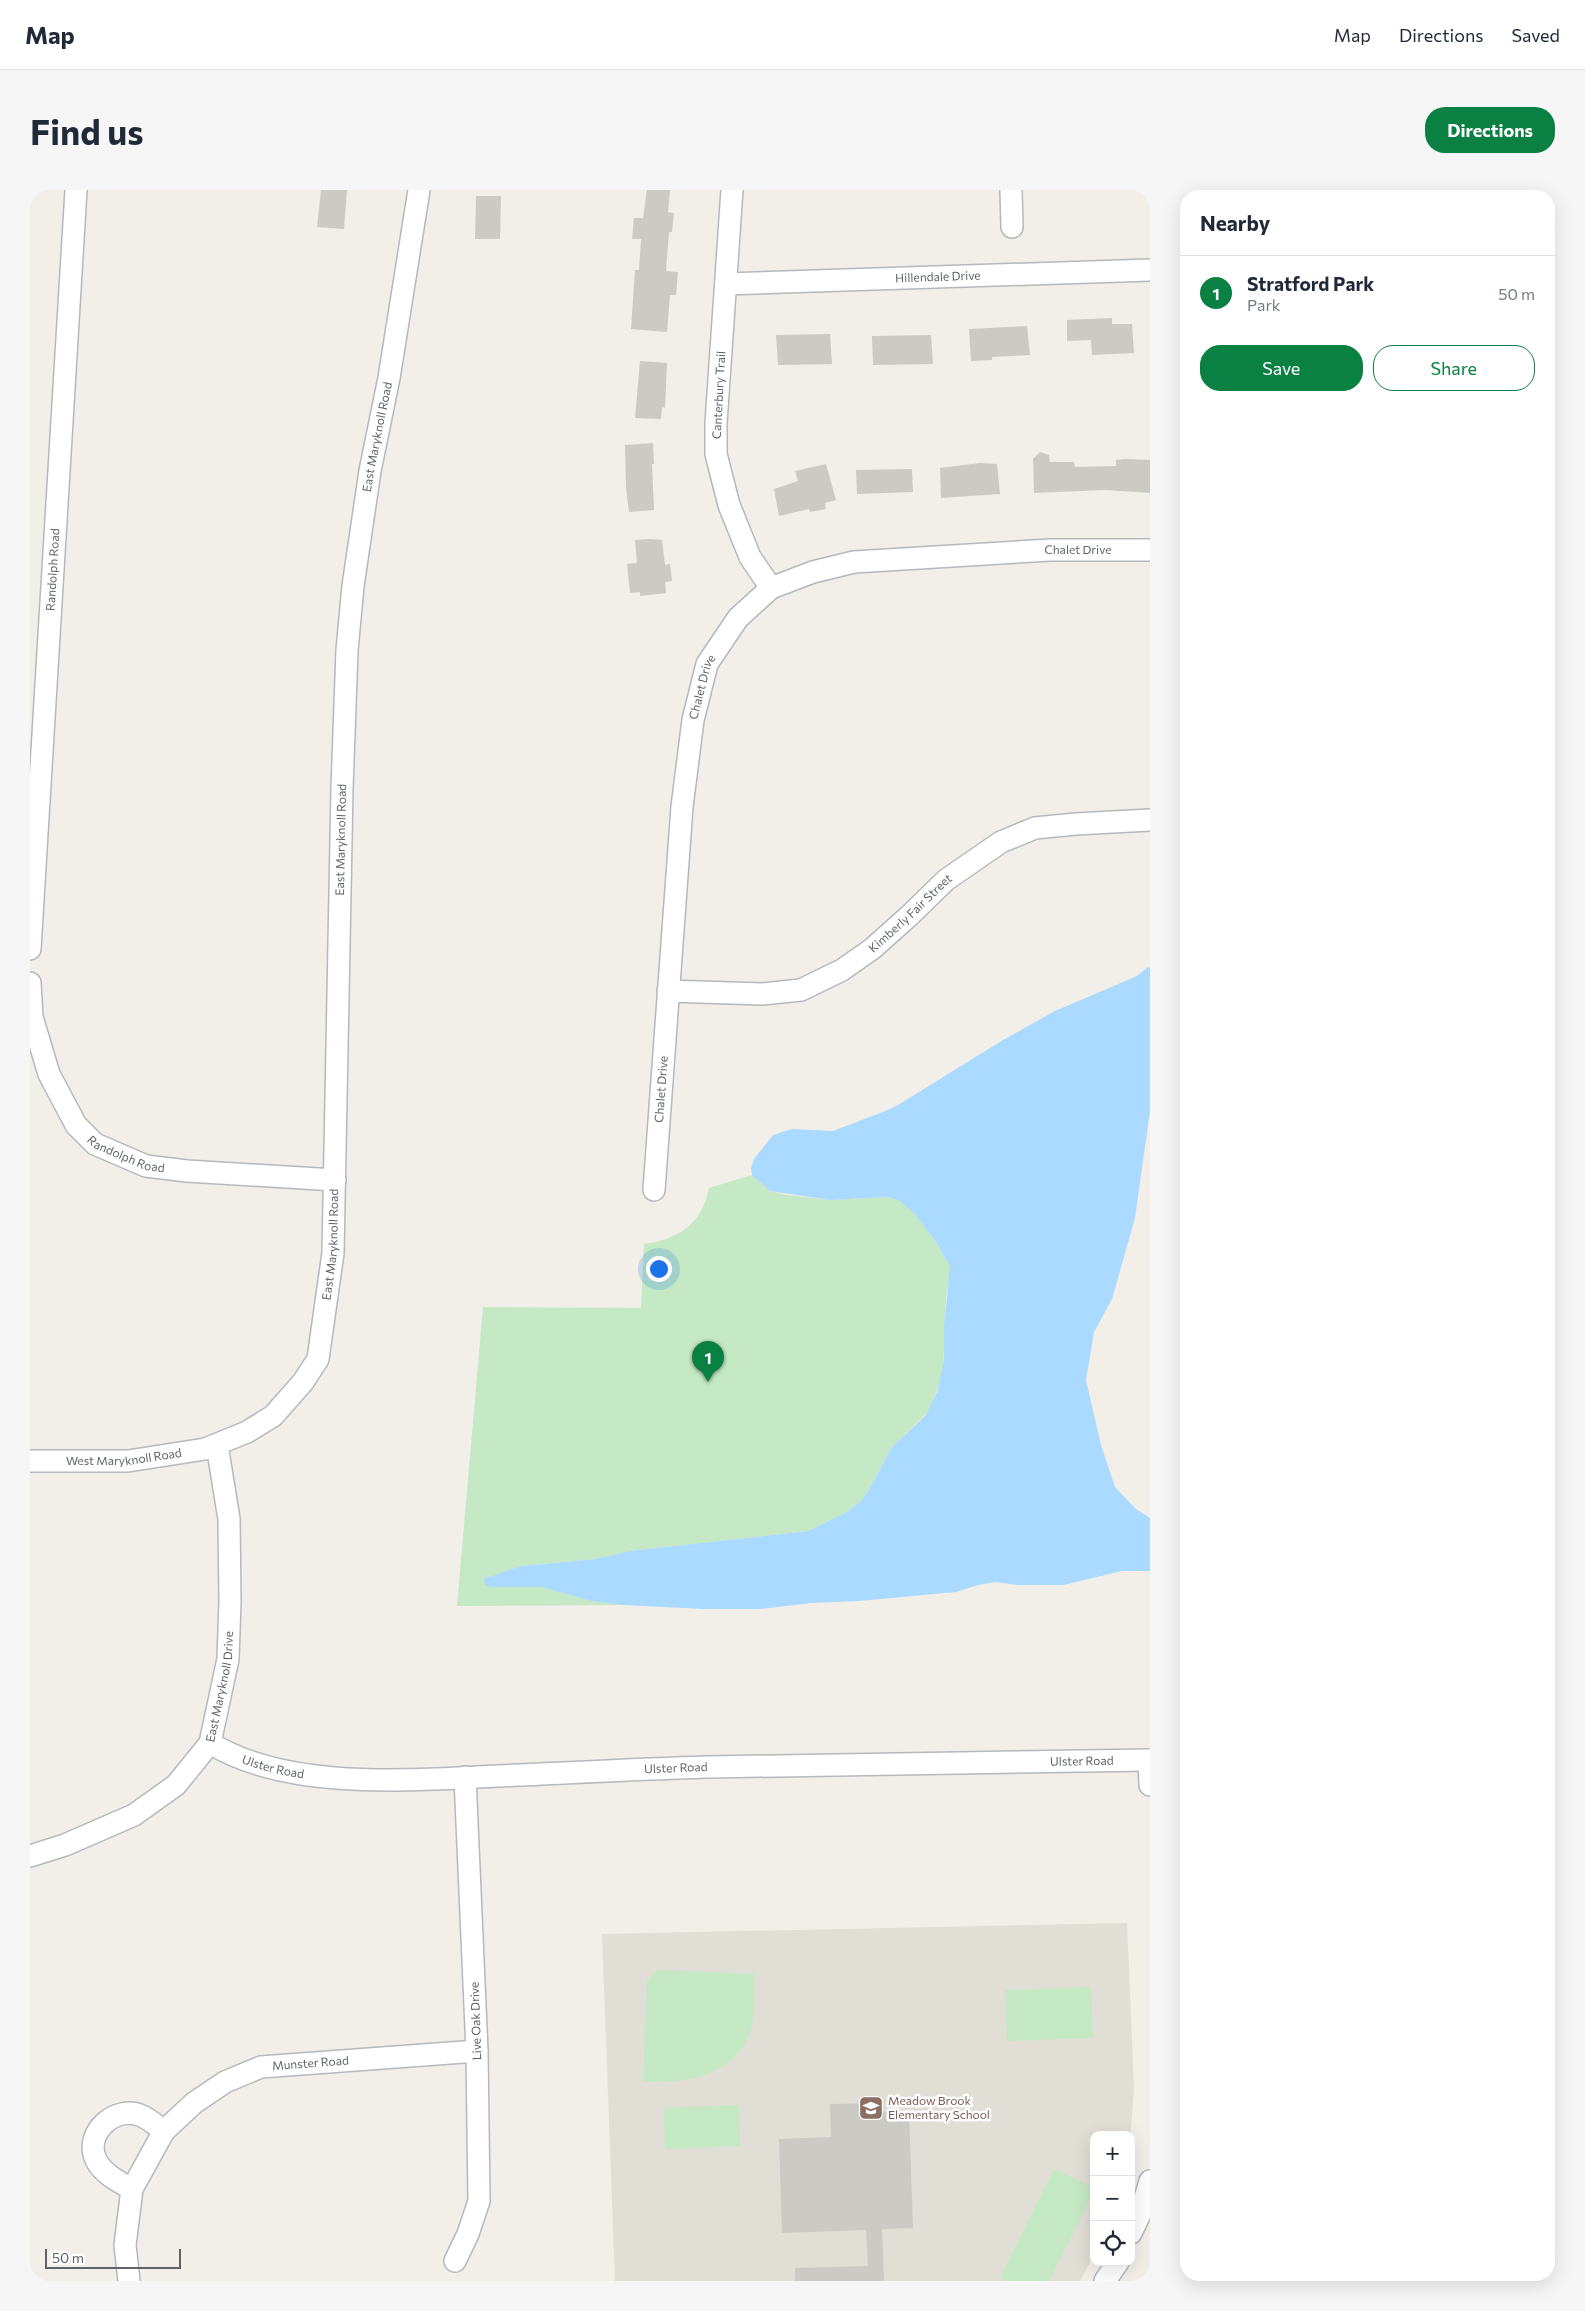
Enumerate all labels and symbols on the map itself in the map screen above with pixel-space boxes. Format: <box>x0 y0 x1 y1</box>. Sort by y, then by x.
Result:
street label: Hillendale Drive <box>895 268 981 284</box>
street label: Canterbury Trail <box>709 351 727 439</box>
street label: East Maryknoll Road <box>359 381 394 493</box>
street label: Randolph Road <box>43 528 61 611</box>
street label: Chalet Drive <box>1044 542 1111 556</box>
street label: Chalet Drive <box>685 651 718 721</box>
street label: East Maryknoll Road <box>332 783 348 896</box>
street label: Kimberly Fair Street <box>865 870 954 955</box>
street label: Chalet Drive <box>651 1055 670 1123</box>
street label: Randolph Road <box>85 1132 166 1174</box>
street label: East Maryknoll Road <box>318 1189 340 1301</box>
your location <box>646 1256 672 1282</box>
pin: 1 <box>692 1341 724 1382</box>
street label: West Maryknoll Road <box>66 1445 182 1467</box>
street label: East Maryknoll Drive <box>202 1631 235 1743</box>
street label: Ulster Road <box>240 1751 305 1780</box>
street label: Ulster Road <box>1050 1753 1114 1768</box>
street label: Ulster Road <box>644 1759 708 1775</box>
street label: Live Oak Drive <box>467 1982 483 2060</box>
street label: Munster Road <box>272 2053 349 2072</box>
place label: Meadow Brook Elementary School <box>888 2093 990 2121</box>
school or university icon: Meadow Brook Elementary School <box>858 2095 884 2121</box>
scale bar <box>45 2246 181 2269</box>

